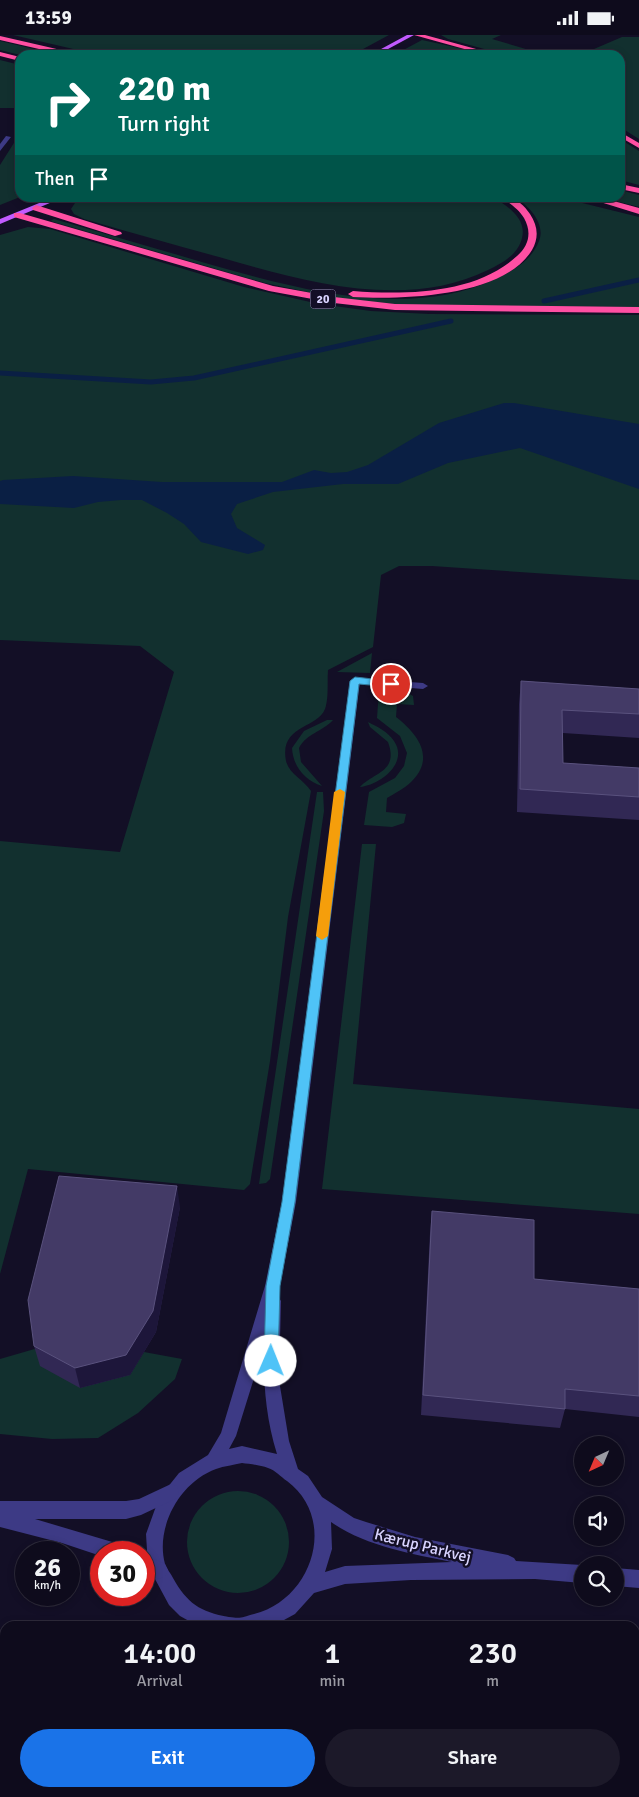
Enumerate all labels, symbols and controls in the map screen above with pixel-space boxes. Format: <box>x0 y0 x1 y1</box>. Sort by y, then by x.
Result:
text: 13:59 <box>25 6 72 30</box>
text: 220 m <box>118 67 211 110</box>
icon: right <box>35 70 100 135</box>
text: Turn right <box>118 110 210 137</box>
icon: arrive <box>85 165 113 193</box>
text: Then <box>35 167 75 191</box>
road number: 20 <box>310 289 336 309</box>
pin <box>370 663 412 705</box>
icon: arrive <box>377 670 405 698</box>
position arrow <box>244 1334 296 1386</box>
north arrow <box>574 1436 624 1486</box>
map controls <box>574 1436 624 1606</box>
button: sound <box>574 1496 624 1546</box>
street label: Kærup Parkvej <box>372 1524 473 1568</box>
speed limit sign: 30 <box>90 1541 155 1606</box>
text: 26 <box>34 1552 61 1583</box>
button: search <box>574 1556 624 1606</box>
text: km/h <box>34 1578 61 1593</box>
text: 14:00 <box>123 1635 196 1672</box>
text: 1 <box>324 1635 340 1672</box>
text: 230 <box>468 1635 517 1672</box>
text: Arrival <box>137 1671 183 1691</box>
text: min <box>319 1671 345 1691</box>
text: m <box>486 1671 499 1691</box>
button: Exit <box>20 1729 315 1787</box>
button: Share <box>325 1729 620 1787</box>

